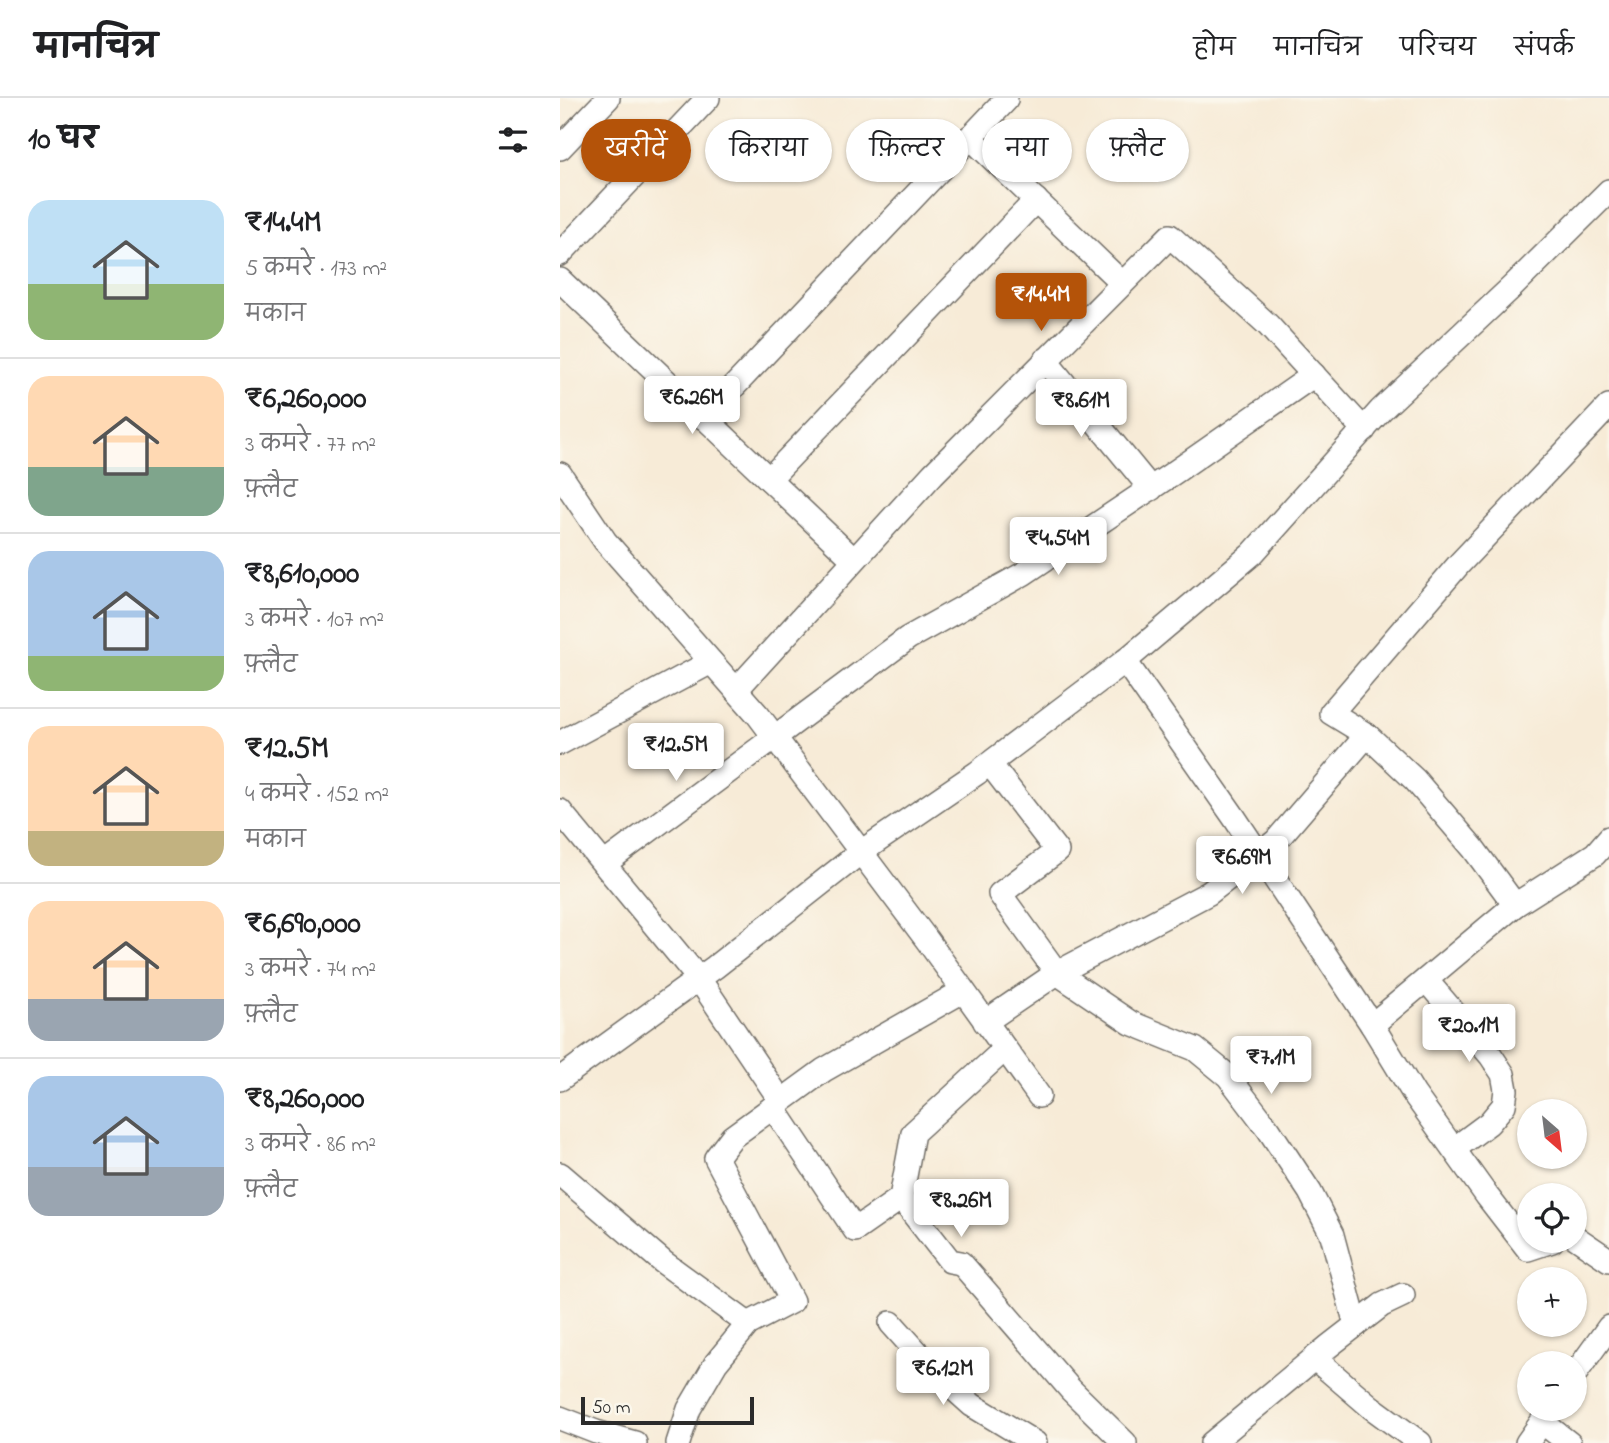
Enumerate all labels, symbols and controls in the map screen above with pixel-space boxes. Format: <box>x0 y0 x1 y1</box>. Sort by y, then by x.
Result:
text: मानचित्र <box>35 25 158 73</box>
text: होम <box>1193 32 1236 67</box>
text: मानचित्र <box>1274 32 1362 67</box>
text: परिचय <box>1400 32 1476 67</box>
text: संपर्क <box>1514 32 1574 67</box>
text: 10 घर <box>28 119 98 163</box>
chip: खरीदें <box>581 119 691 182</box>
chip: किराया <box>705 119 832 182</box>
chip: फ़िल्टर <box>846 119 968 182</box>
chip: नया <box>982 119 1072 182</box>
chip: फ़्लैट <box>1086 119 1189 182</box>
icon: filters <box>494 121 532 159</box>
text: ₹14.4M <box>245 202 322 246</box>
icon: home <box>84 228 168 312</box>
text: 5 कमरे · 173 m² <box>245 253 387 286</box>
pin: ₹14.4M <box>984 274 1098 333</box>
text: ₹14.4M <box>1012 279 1070 312</box>
text: मकान <box>245 299 306 332</box>
pin: ₹6.26M <box>635 376 749 436</box>
text: ₹6,260,000 <box>245 378 366 422</box>
pin: ₹8.61M <box>1024 380 1138 439</box>
text: ₹6.26M <box>660 382 724 415</box>
text: ₹8.61M <box>1052 385 1110 418</box>
icon: home <box>84 404 168 488</box>
text: 3 कमरे · 77 m² <box>245 429 376 462</box>
text: फ़्लैट <box>245 475 297 508</box>
pin: ₹4.54M <box>1001 518 1115 577</box>
text: ₹4.54M <box>1026 523 1090 556</box>
text: ₹8,610,000 <box>245 553 359 597</box>
icon: home <box>84 579 168 663</box>
text: 3 कमरे · 107 m² <box>245 604 384 637</box>
text: फ़्लैट <box>245 650 297 683</box>
pin: ₹12.5M <box>619 724 733 783</box>
text: ₹12.5M <box>245 728 329 772</box>
text: ₹12.5M <box>644 729 708 762</box>
icon: home <box>84 754 168 838</box>
text: 4 कमरे · 152 m² <box>245 779 389 812</box>
text: मकान <box>245 825 306 858</box>
pin: ₹6.69M <box>1185 836 1299 896</box>
text: ₹6.69M <box>1212 842 1272 875</box>
text: ₹6,690,000 <box>245 903 361 947</box>
icon: home <box>84 929 168 1013</box>
text: 3 कमरे · 74 m² <box>245 954 376 987</box>
text: फ़्लैट <box>245 1000 297 1033</box>
pin: ₹20.1M <box>1412 1004 1526 1064</box>
text: ₹20.1M <box>1438 1010 1500 1043</box>
pin: ₹7.1M <box>1222 1037 1320 1096</box>
text: ₹7.1M <box>1246 1042 1296 1075</box>
text: ₹8,260,000 <box>245 1078 365 1122</box>
north arrow <box>1517 1099 1587 1169</box>
map controls <box>1517 1099 1587 1421</box>
icon: home <box>84 1104 168 1188</box>
text: 3 कमरे · 86 m² <box>245 1129 376 1162</box>
text: फ़्लैट <box>245 1175 297 1208</box>
pin: ₹8.26M <box>904 1180 1018 1239</box>
button: locate <box>1517 1183 1587 1253</box>
text: ₹8.26M <box>930 1185 992 1218</box>
button: + <box>1517 1267 1587 1337</box>
pin: ₹6.12M <box>886 1348 1000 1407</box>
button: − <box>1517 1351 1587 1421</box>
text: ₹6.12M <box>912 1353 974 1386</box>
scale bar <box>581 1394 754 1426</box>
text: 50 m <box>592 1395 631 1422</box>

